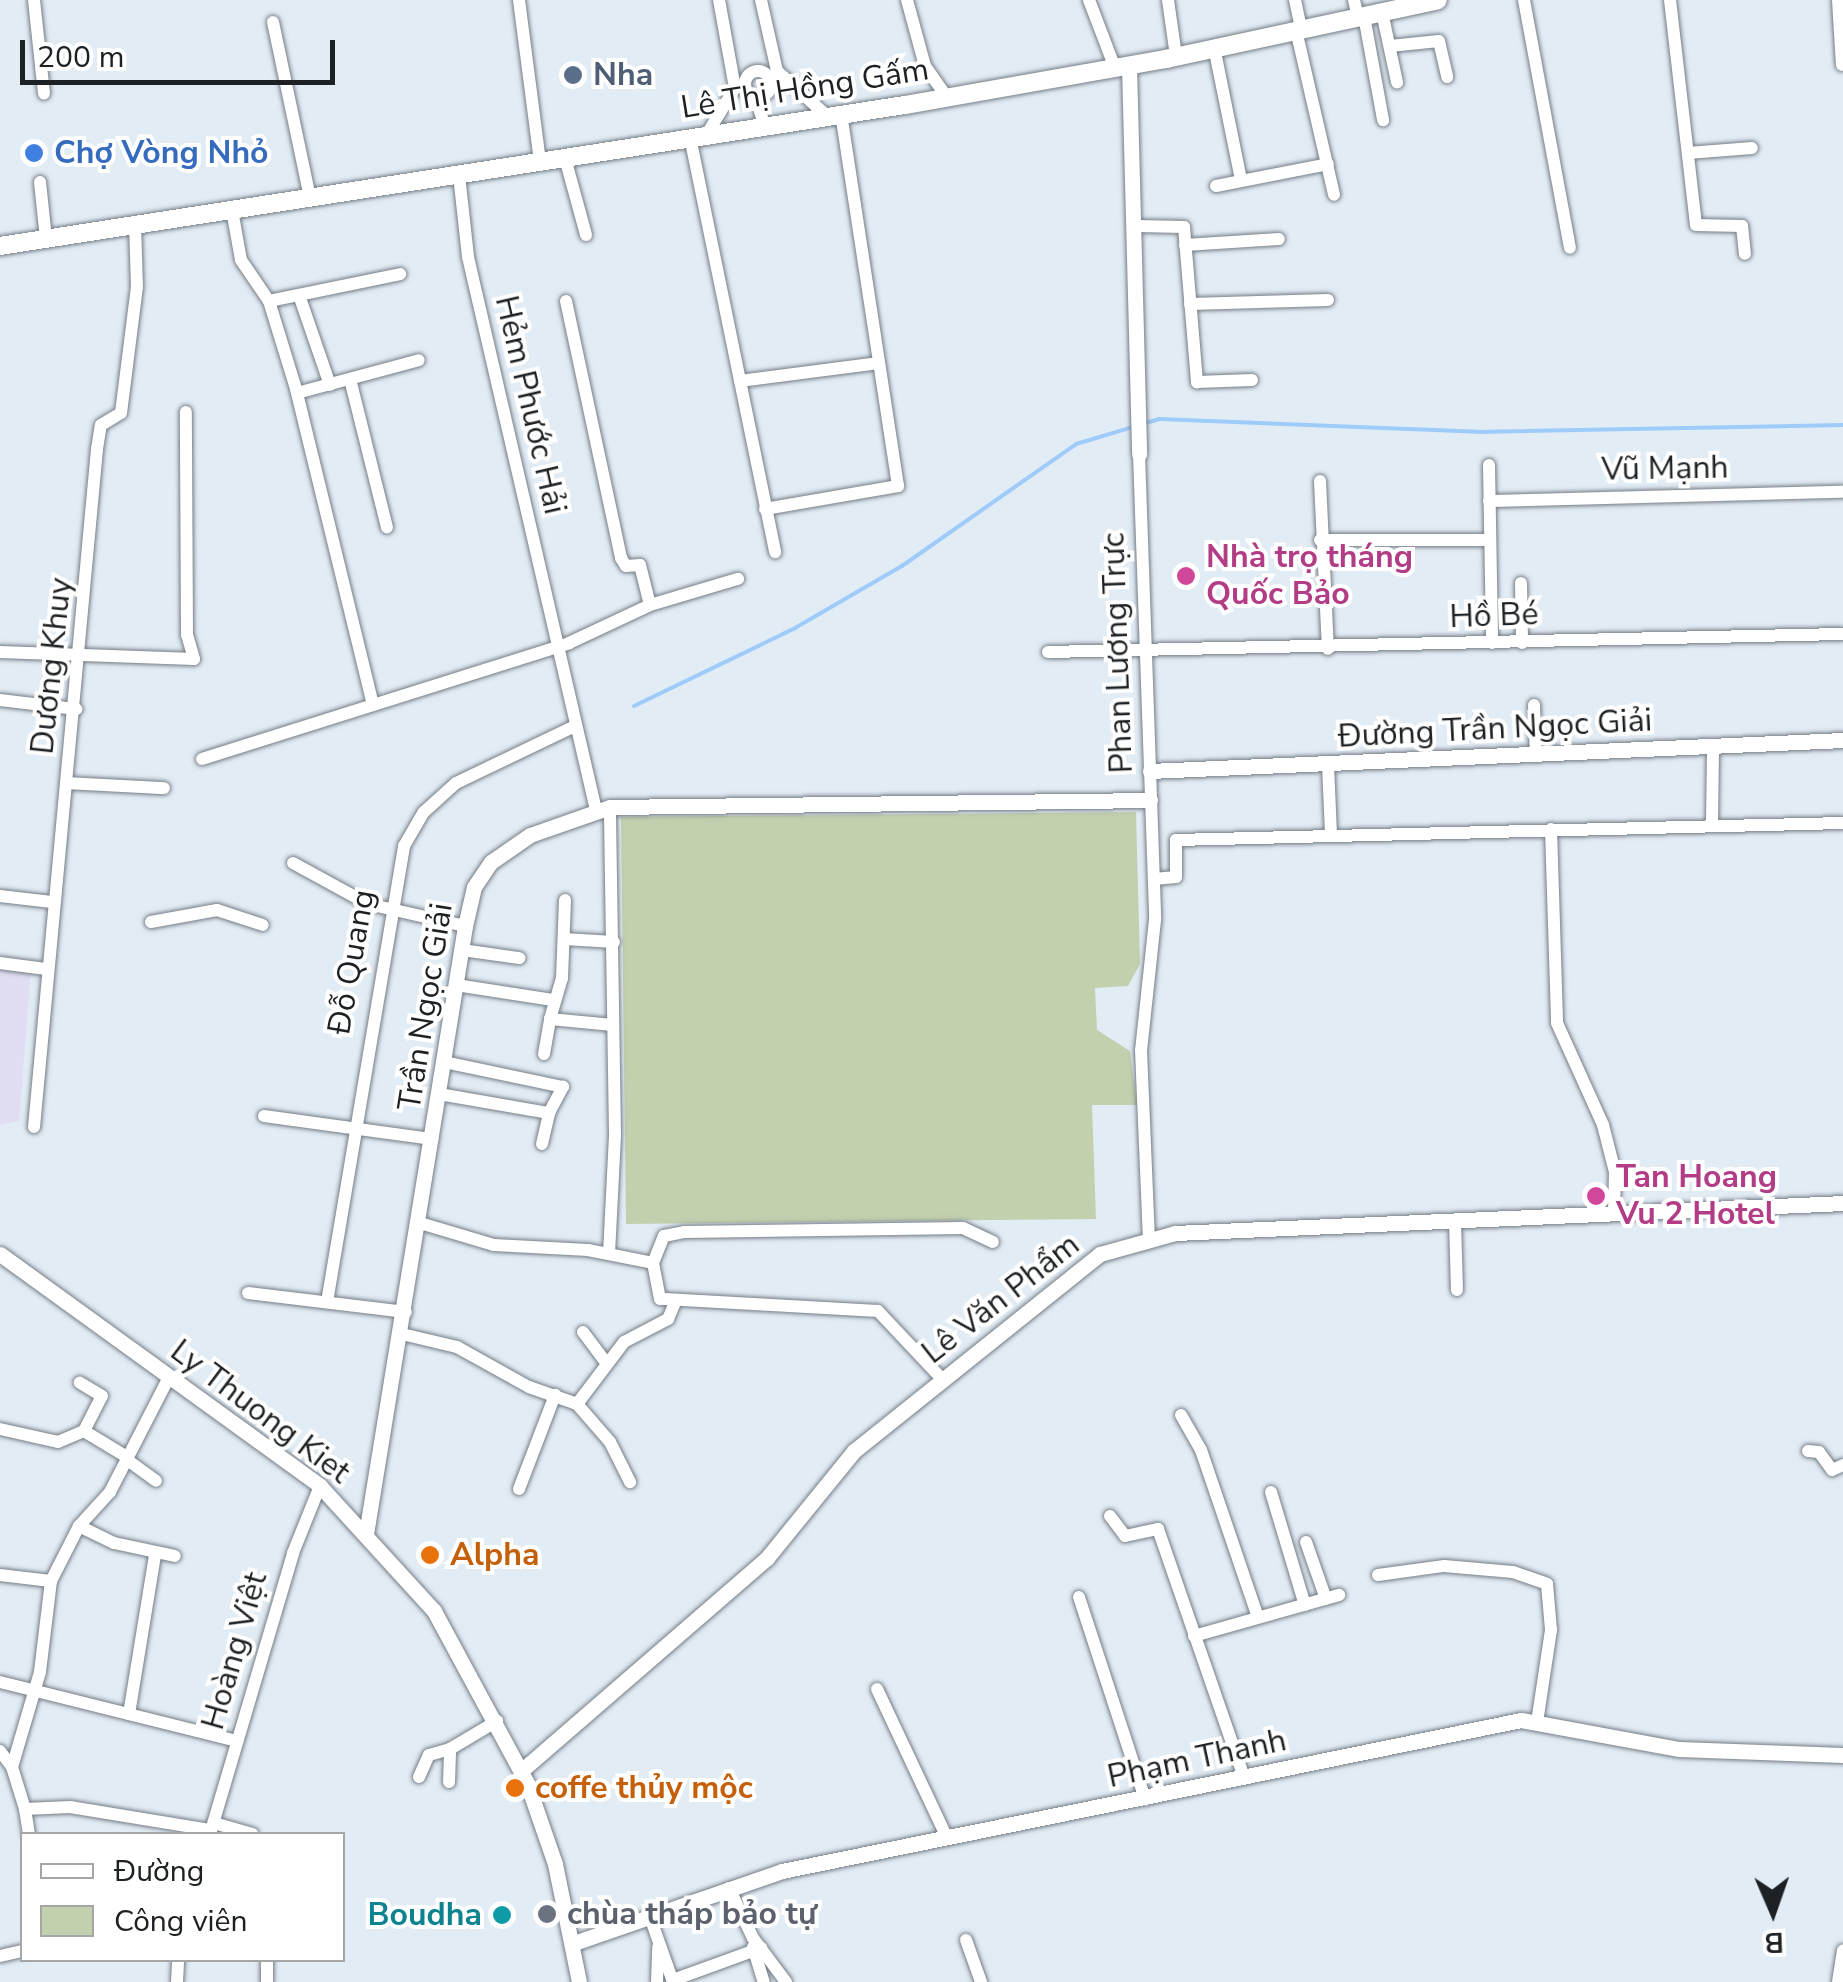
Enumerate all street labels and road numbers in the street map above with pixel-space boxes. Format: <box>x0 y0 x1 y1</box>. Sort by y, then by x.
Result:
street label: Lê Thị Hồng Gấm <box>678 50 932 128</box>
street label: Hẻm Phước Hải <box>486 292 574 518</box>
street label: Vũ Mạnh <box>1601 449 1729 489</box>
street label: Phan Lương Trực <box>1095 532 1141 774</box>
street label: Dương Khuy <box>24 576 80 756</box>
street label: Hồ Bé <box>1449 595 1539 637</box>
street label: Đường Trần Ngọc Giải <box>1337 702 1653 756</box>
street label: Đỗ Quang <box>320 887 384 1037</box>
street label: Trần Ngọc Giải <box>391 900 461 1114</box>
street label: Lê Văn Phẩm <box>915 1226 1087 1372</box>
street label: Ly Thuong Kiet <box>163 1332 357 1492</box>
street label: Hoàng Việt <box>194 1568 276 1734</box>
street label: Phạm Thanh <box>1104 1721 1290 1797</box>

